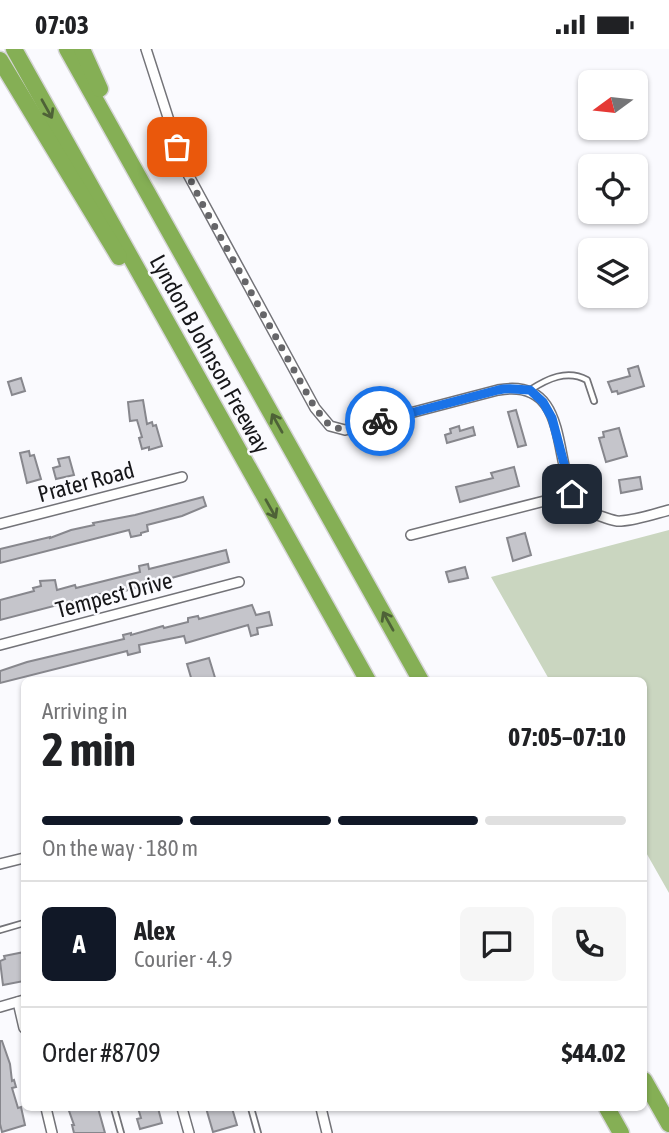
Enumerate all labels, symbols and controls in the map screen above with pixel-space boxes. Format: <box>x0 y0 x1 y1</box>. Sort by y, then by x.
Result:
text: 07:03 <box>35 10 89 40</box>
north arrow <box>578 70 648 140</box>
map controls <box>578 70 648 308</box>
one-way arrow <box>40 98 54 118</box>
pin <box>147 117 207 177</box>
icon: bag <box>158 128 196 166</box>
button: locate <box>578 154 648 224</box>
button: layers <box>578 238 648 308</box>
street label: Lyndon B Johnson Freeway <box>145 250 275 458</box>
courier <box>345 386 415 456</box>
icon: bike <box>361 402 399 440</box>
one-way arrow <box>270 413 284 433</box>
street label: Prater Road <box>35 457 137 507</box>
pin <box>542 464 602 524</box>
icon: home <box>553 475 591 513</box>
one-way arrow <box>265 498 278 519</box>
street label: Tempest Drive <box>53 567 175 623</box>
one-way arrow <box>381 611 394 632</box>
text: Arriving in <box>42 698 128 724</box>
text: 07:05–07:10 <box>508 722 626 752</box>
text: 2 min <box>42 723 136 776</box>
text: On the way · 180 m <box>42 835 198 861</box>
button: chat <box>460 907 534 981</box>
button: phone <box>552 907 626 981</box>
text: Alex <box>134 916 175 946</box>
text: A <box>73 929 85 959</box>
text: Courier · 4.9 <box>134 946 233 972</box>
text: Order #8709 <box>42 1038 161 1068</box>
text: $44.02 <box>562 1038 626 1068</box>

